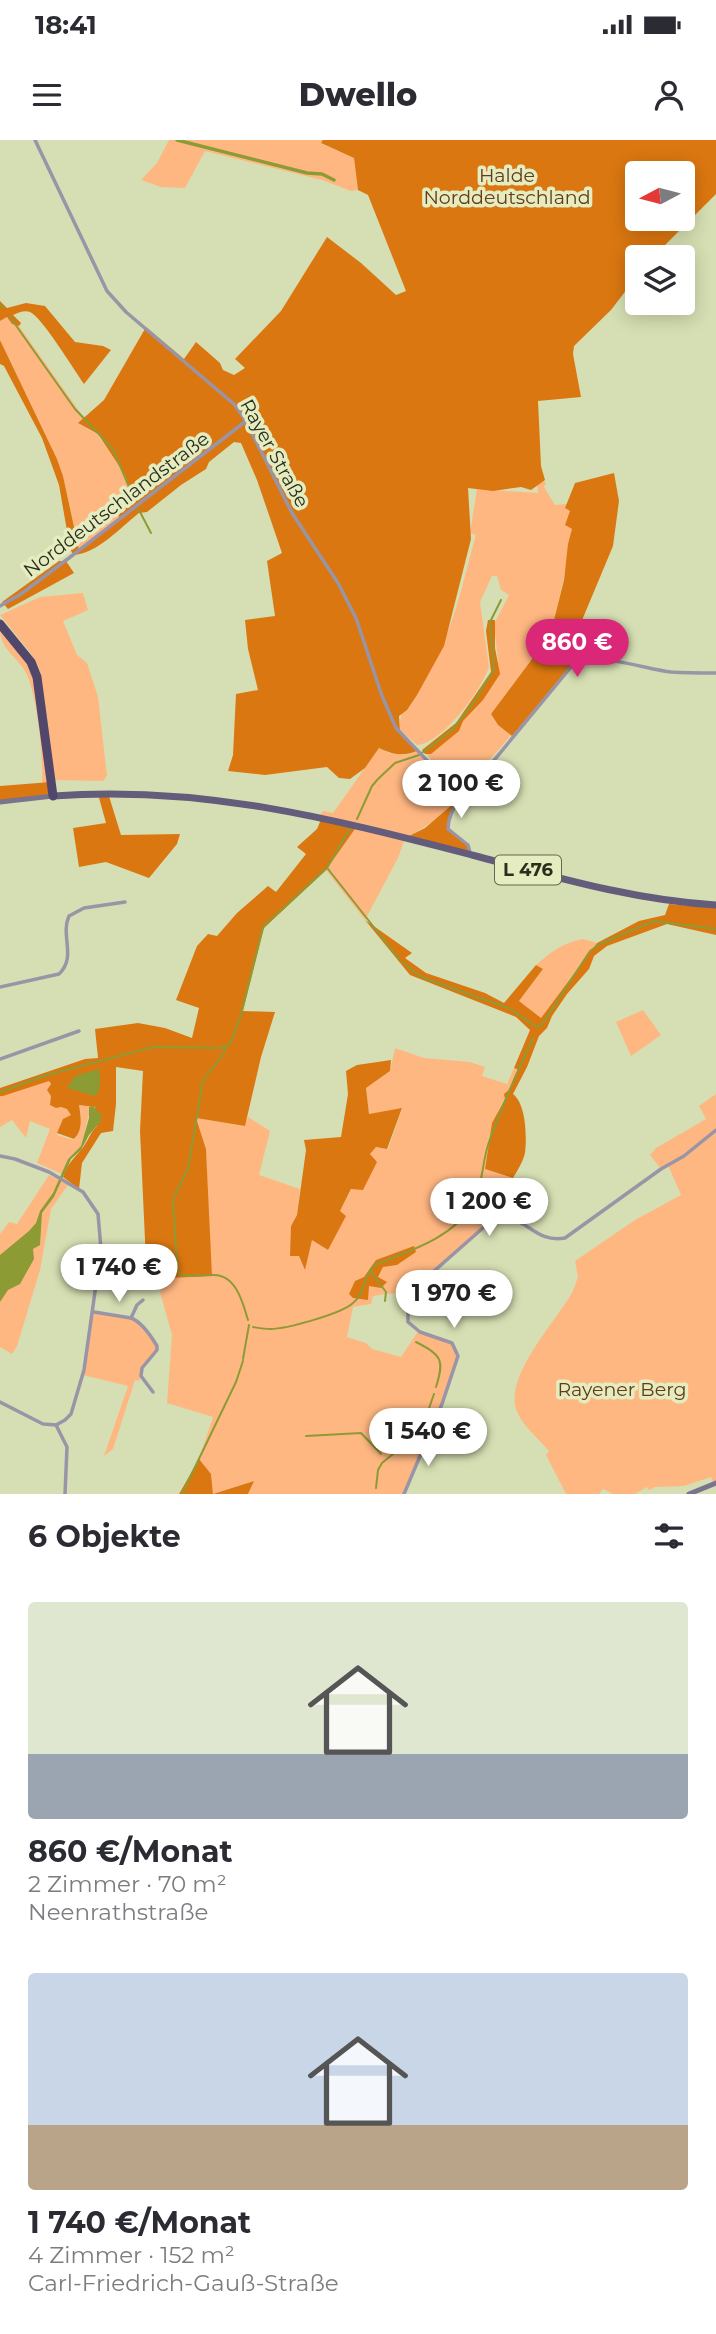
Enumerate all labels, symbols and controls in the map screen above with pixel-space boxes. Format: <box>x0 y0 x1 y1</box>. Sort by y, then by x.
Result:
text: 18:41 <box>35 9 97 41</box>
text: Dwello <box>299 75 417 114</box>
icon: menu <box>28 76 66 114</box>
icon: person <box>650 76 688 114</box>
north arrow <box>625 161 695 231</box>
map controls <box>625 161 695 315</box>
park label: Halde Norddeutschland <box>423 164 591 209</box>
button: layers <box>625 245 695 315</box>
street label: Rayer Straße <box>235 395 314 511</box>
street label: Norddeutschlandstraße <box>19 427 214 582</box>
pin: 860 € <box>528 620 626 679</box>
text: 860 € <box>542 628 612 656</box>
pin: 2 100 € <box>396 760 526 820</box>
text: 2 100 € <box>418 769 504 797</box>
road number: L 476 <box>495 856 561 884</box>
pin: 1 200 € <box>424 1178 554 1238</box>
text: 1 200 € <box>446 1187 532 1215</box>
pin: 1 740 € <box>54 1244 184 1304</box>
text: 1 740 € <box>77 1253 161 1281</box>
pin: 1 970 € <box>389 1270 519 1330</box>
text: 1 970 € <box>412 1279 496 1307</box>
park label: Rayener Berg <box>557 1378 687 1401</box>
pin: 1 540 € <box>363 1408 493 1468</box>
text: 1 540 € <box>385 1417 471 1445</box>
icon: filters <box>650 1517 688 1555</box>
text: 6 Objekte <box>28 1518 181 1555</box>
icon: home <box>295 1647 421 1773</box>
text: 860 €/Monat <box>28 1833 232 1870</box>
text: 2 Zimmer · 70 m² <box>28 1870 227 1898</box>
text: Neenrathstraße <box>28 1898 208 1926</box>
icon: home <box>295 2018 421 2144</box>
text: 1 740 €/Monat <box>28 2204 251 2241</box>
text: 4 Zimmer · 152 m² <box>28 2241 235 2269</box>
text: Carl-Friedrich-Gauß-Straße <box>28 2269 339 2297</box>

